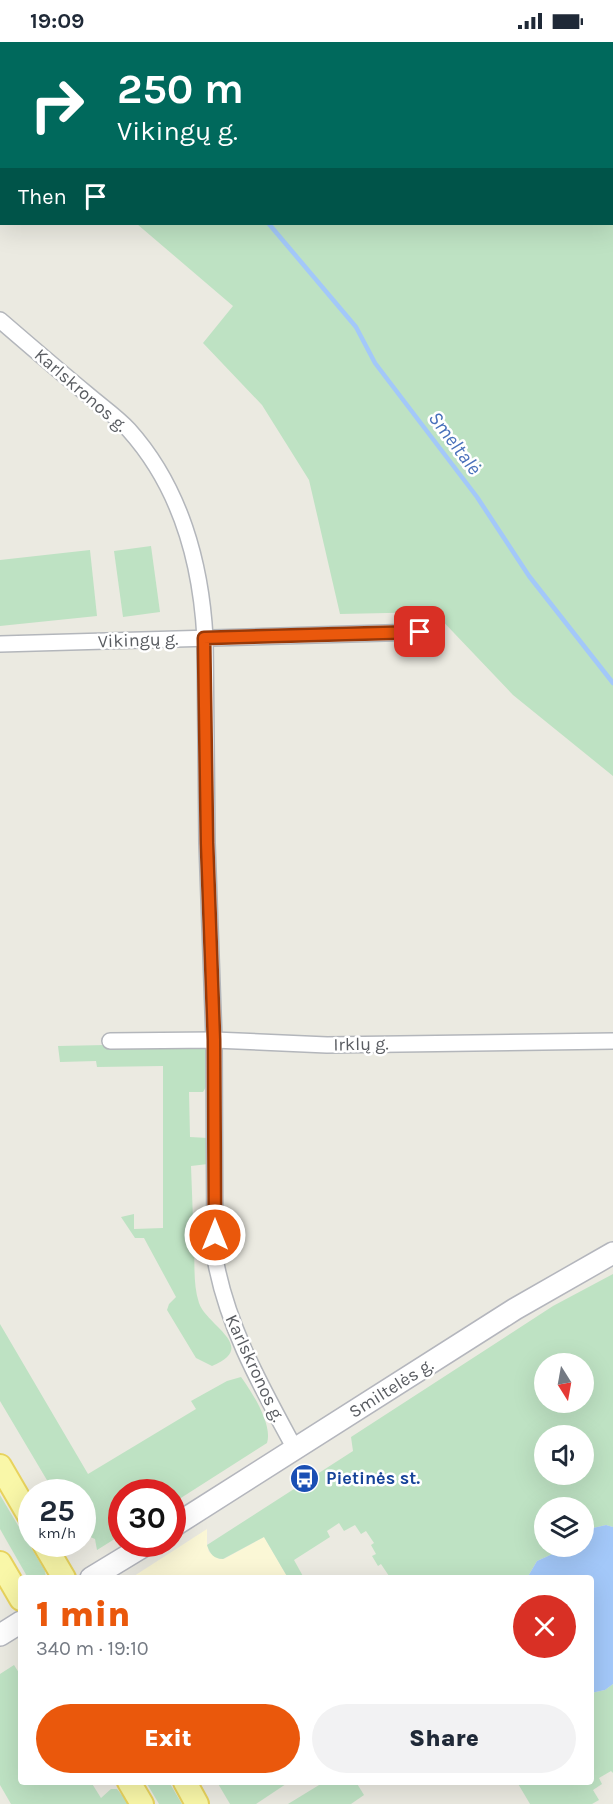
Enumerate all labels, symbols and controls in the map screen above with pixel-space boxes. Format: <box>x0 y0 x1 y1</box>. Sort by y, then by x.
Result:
text: 19:09 <box>30 8 85 34</box>
text: 250 m <box>117 64 244 114</box>
icon: right <box>18 66 96 144</box>
text: Vikingų g. <box>117 115 238 147</box>
icon: arrive <box>79 180 112 213</box>
text: Then <box>18 184 67 210</box>
street label: Karlskronos g. <box>30 344 132 436</box>
water label: Smeltalė <box>424 407 486 479</box>
pin <box>394 606 445 657</box>
icon: arrive <box>403 615 436 648</box>
street label: Vikingų g. <box>97 628 179 652</box>
street label: Irklų g. <box>333 1033 389 1055</box>
position arrow <box>183 1203 247 1267</box>
street label: Karlskronos g. <box>220 1311 290 1425</box>
street label: Smiltelės g. <box>345 1353 437 1423</box>
north arrow <box>534 1353 594 1413</box>
map controls <box>534 1353 594 1557</box>
button: sound <box>534 1425 594 1485</box>
bus stop icon: Pietinės st. <box>289 1462 321 1494</box>
place label: Pietinės st. <box>326 1467 420 1489</box>
speed limit sign: 30 <box>108 1479 186 1557</box>
text: 25 <box>39 1493 75 1529</box>
button: layers <box>534 1497 594 1557</box>
text: km/h <box>38 1524 76 1542</box>
text: 1 min <box>36 1593 130 1635</box>
button: close <box>513 1595 576 1658</box>
text: 340 m · 19:10 <box>36 1637 149 1660</box>
button: Exit <box>36 1704 300 1773</box>
button: Share <box>312 1704 576 1773</box>

